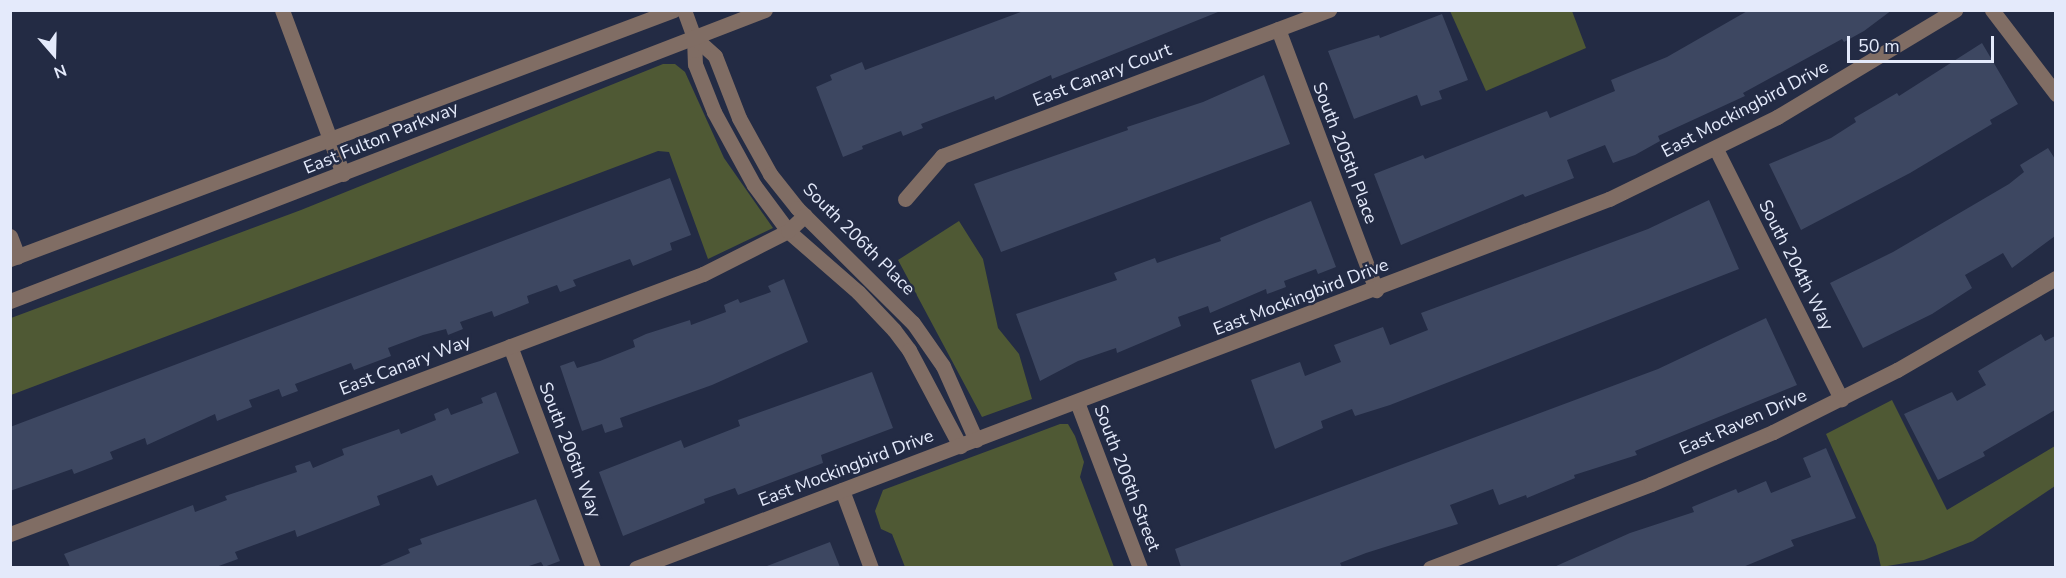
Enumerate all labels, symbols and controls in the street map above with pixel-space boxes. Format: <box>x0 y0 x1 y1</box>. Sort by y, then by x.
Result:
north arrow <box>24 24 84 84</box>
scale bar <box>1850 24 1997 62</box>
text: 50 m <box>1858 34 1900 58</box>
street label: East Canary Court <box>1030 39 1174 111</box>
street label: East Mockingbird Drive <box>1658 56 1832 162</box>
text: N <box>51 59 70 83</box>
street label: South 205th Place <box>1308 79 1382 227</box>
street label: East Fulton Parkway <box>301 97 461 179</box>
street label: South 206th Place <box>798 178 920 300</box>
street label: South 204th Way <box>1754 196 1838 334</box>
street label: East Mockingbird Drive <box>1210 254 1392 340</box>
street label: East Canary Way <box>336 330 474 400</box>
street label: South 206th Way <box>534 379 606 521</box>
street label: East Raven Drive <box>1676 384 1810 460</box>
street label: South 206th Street <box>1089 402 1165 554</box>
street label: East Mockingbird Drive <box>755 425 937 511</box>

